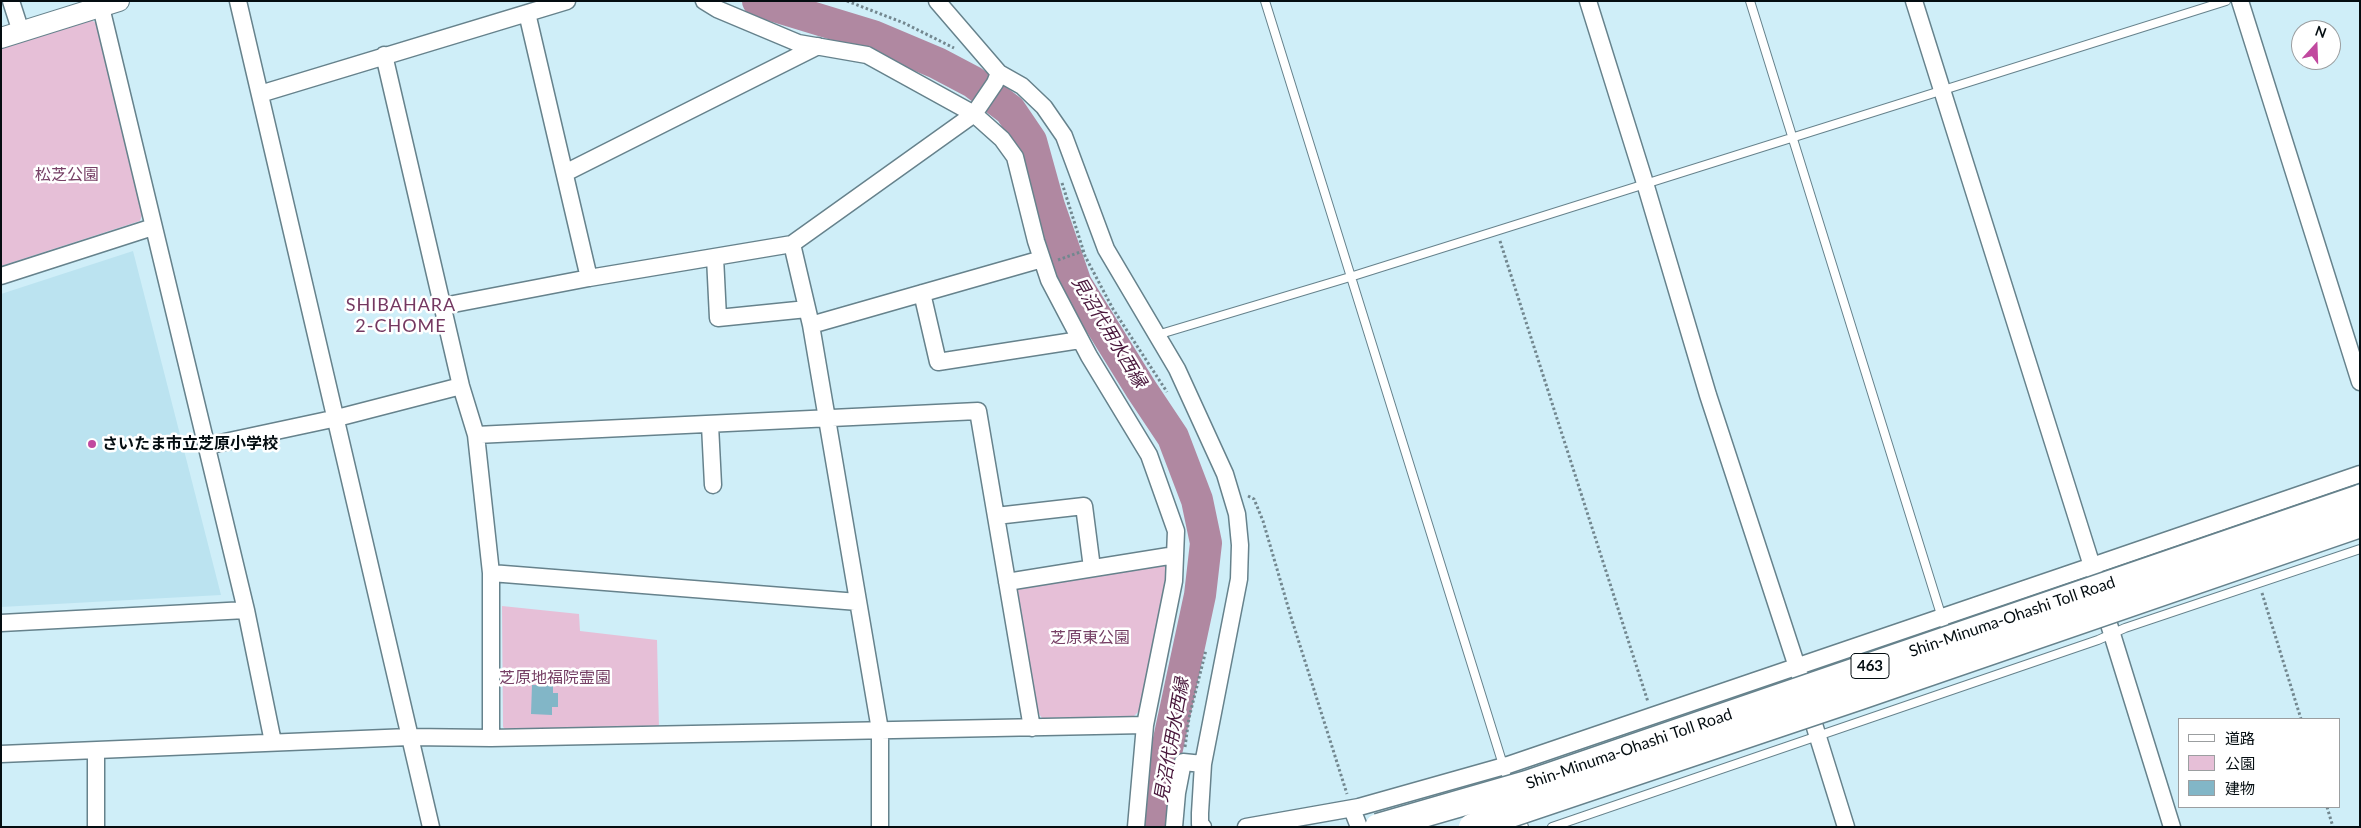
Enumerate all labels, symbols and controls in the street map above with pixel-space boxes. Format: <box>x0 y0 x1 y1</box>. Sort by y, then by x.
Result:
north arrow <box>2291 20 2341 70</box>
text: N <box>2313 22 2329 41</box>
park label: 松芝公園 <box>35 165 99 185</box>
water label: 見沼代用水西縁 <box>1067 272 1151 392</box>
district label: SHIBAHARA 2-CHOME <box>345 294 457 336</box>
place label: さいたま市立芝原小学校 <box>102 434 278 454</box>
marker: さいたま市立芝原小学校 <box>86 438 98 450</box>
street label: Shin-Minuma-Ohashi Toll Road <box>1906 573 2118 661</box>
park label: 芝原東公園 <box>1050 628 1130 648</box>
road number: 463 <box>1851 654 1889 678</box>
park label: 芝原地福院霊園 <box>499 668 611 688</box>
water label: 見沼代用水西縁 <box>1150 676 1194 804</box>
street label: Shin-Minuma-Ohashi Toll Road <box>1523 705 1735 793</box>
legend <box>2178 718 2341 808</box>
text: 道路 <box>2225 729 2255 747</box>
text: 公園 <box>2225 754 2255 772</box>
text: 建物 <box>2225 779 2255 797</box>

